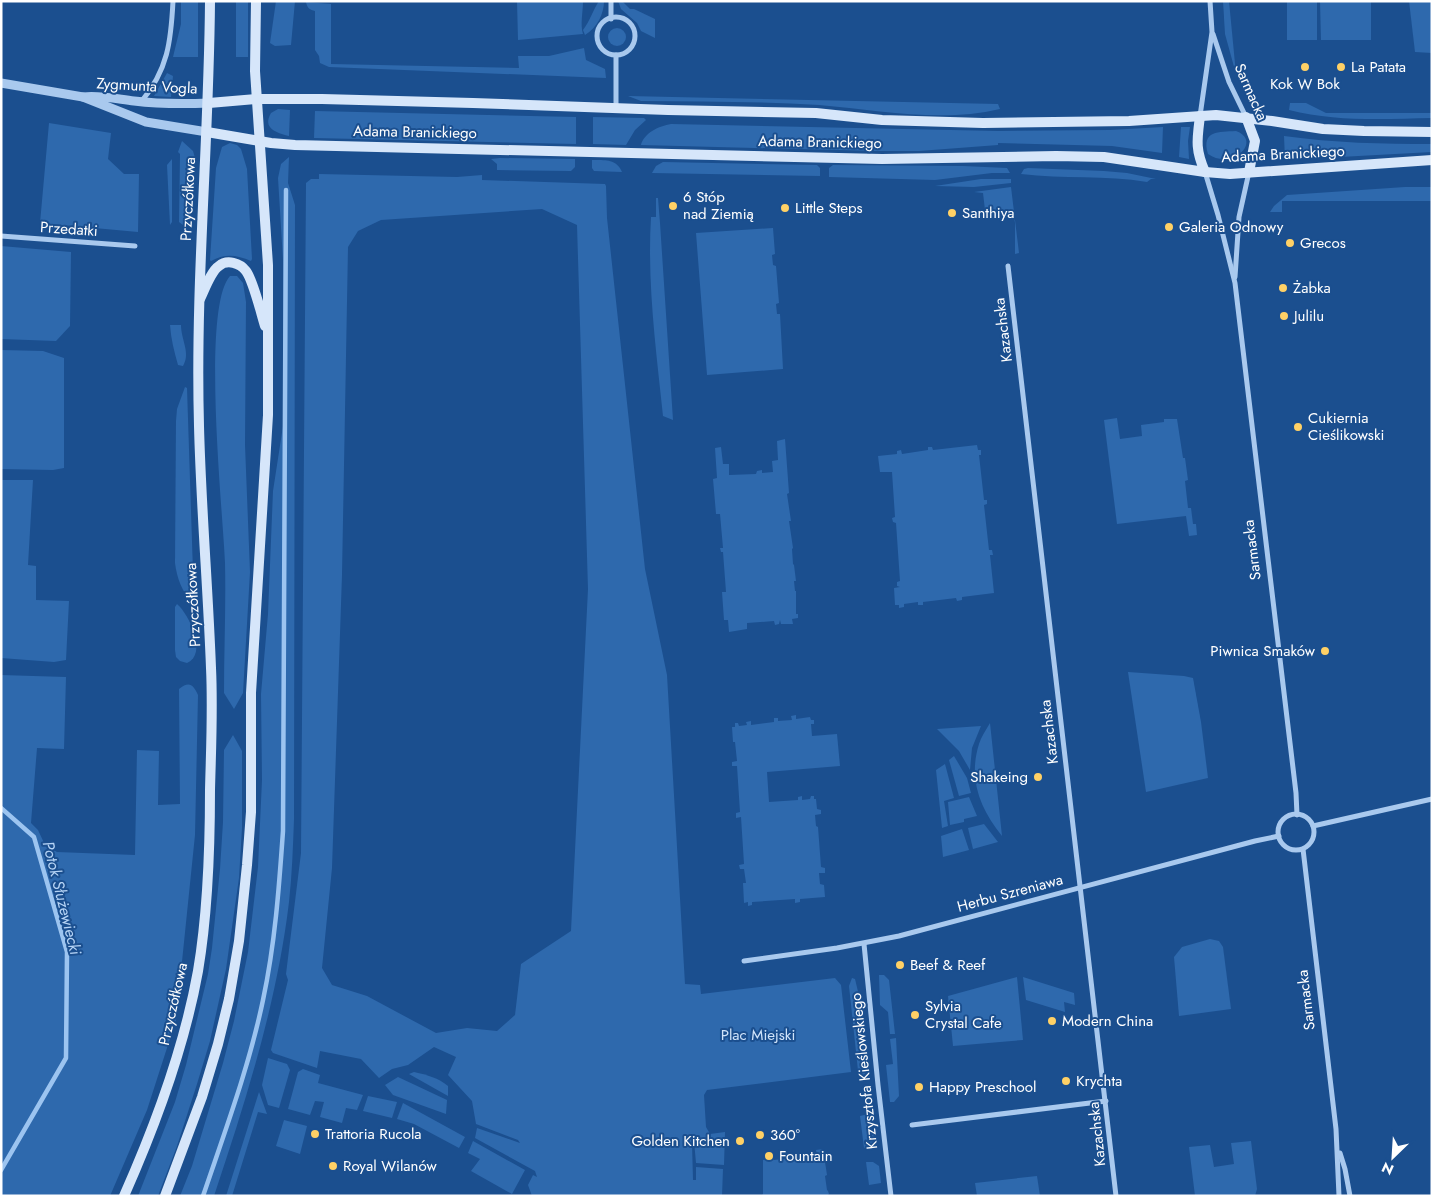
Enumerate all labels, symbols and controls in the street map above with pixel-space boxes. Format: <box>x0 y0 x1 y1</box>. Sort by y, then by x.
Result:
place label: La Patata <box>1351 56 1406 78</box>
street label: Sarmacka <box>1229 60 1273 124</box>
marker: Kok W Bok <box>1299 61 1311 73</box>
marker: La Patata <box>1335 61 1347 73</box>
street label: Zygmunta Vogla <box>96 72 198 100</box>
place label: Kok W Bok <box>1270 73 1340 95</box>
street label: Adama Branickiego <box>353 120 477 144</box>
street label: Adama Branickiego <box>758 130 882 154</box>
street label: Adama Branickiego <box>1221 140 1345 168</box>
street label: Przyczółkowa <box>175 156 201 242</box>
place label: 6 Stóp nad Ziemią <box>683 186 754 225</box>
place label: Little Steps <box>795 197 863 219</box>
marker: 6 Stóp nad Ziemią <box>667 200 679 212</box>
marker: Little Steps <box>779 202 791 214</box>
place label: Santhiya <box>962 202 1015 224</box>
marker: Santhiya <box>946 207 958 219</box>
street label: Przedatki <box>39 216 99 242</box>
place label: Galeria Odnowy <box>1179 216 1284 238</box>
marker: Galeria Odnowy <box>1163 221 1175 233</box>
place label: Grecos <box>1300 232 1346 254</box>
marker: Grecos <box>1284 237 1296 249</box>
place label: Żabka <box>1293 277 1331 299</box>
marker: Żabka <box>1277 282 1289 294</box>
street label: Kazachska <box>988 297 1018 363</box>
place label: Julilu <box>1292 305 1324 327</box>
marker: Julilu <box>1278 310 1290 322</box>
place label: Cukiernia Cieślikowski <box>1308 407 1384 446</box>
marker: Cukiernia Cieślikowski <box>1292 421 1304 433</box>
street label: Sarmacka <box>1237 519 1267 581</box>
street label: Przyczółkowa <box>180 562 206 648</box>
place label: Piwnica Smaków <box>1210 640 1316 662</box>
marker: Piwnica Smaków <box>1319 645 1331 657</box>
street label: Kazachska <box>1034 699 1064 765</box>
place label: Shakeing <box>970 766 1028 788</box>
marker: Shakeing <box>1032 771 1044 783</box>
water label: Potok Służewiecki <box>37 839 87 958</box>
street label: Herbu Szreniawa <box>955 868 1065 918</box>
place label: Beef & Reef <box>910 954 986 976</box>
marker: Beef & Reef <box>894 959 906 971</box>
street label: Przyczółkowa <box>153 960 193 1048</box>
street label: Sarmacka <box>1291 969 1321 1031</box>
street label: Krzysztofa Kieślowskiego <box>845 992 883 1150</box>
place label: Sylvia Crystal Cafe <box>925 995 1002 1034</box>
marker: Sylvia Crystal Cafe <box>909 1009 921 1021</box>
place label: Modern China <box>1062 1010 1153 1032</box>
marker: Modern China <box>1046 1015 1058 1027</box>
park label: Plac Miejski <box>721 1024 795 1046</box>
place label: Krychta <box>1076 1070 1122 1092</box>
marker: Krychta <box>1060 1075 1072 1087</box>
place label: Happy Preschool <box>929 1076 1036 1098</box>
marker: Happy Preschool <box>913 1081 925 1093</box>
street label: Kazachska <box>1083 1101 1111 1167</box>
place label: Trattoria Rucola <box>325 1123 422 1145</box>
place label: 360° <box>770 1124 800 1146</box>
marker: Trattoria Rucola <box>309 1128 321 1140</box>
marker: 360° <box>754 1129 766 1141</box>
place label: Golden Kitchen <box>631 1130 730 1152</box>
north arrow <box>1368 1132 1418 1182</box>
marker: Golden Kitchen <box>734 1135 746 1147</box>
place label: Fountain <box>779 1145 833 1167</box>
marker: Fountain <box>763 1150 775 1162</box>
place label: Royal Wilanów <box>343 1155 437 1177</box>
text: N <box>1378 1157 1397 1180</box>
marker: Royal Wilanów <box>327 1160 339 1172</box>

